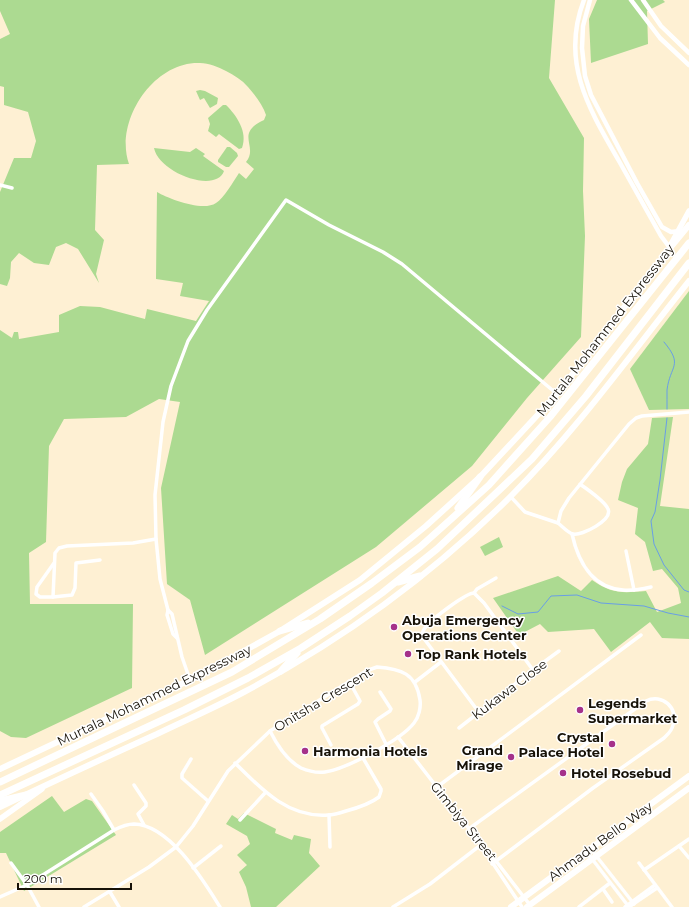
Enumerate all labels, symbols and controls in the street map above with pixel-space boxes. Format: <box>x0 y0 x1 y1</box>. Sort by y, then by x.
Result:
street label: Murtala Mohammed Expressway <box>533 240 678 419</box>
place label: Abuja Emergency Operations Center <box>401 612 527 643</box>
marker: Abuja Emergency Operations Center <box>389 622 399 632</box>
street label: Murtala Mohammed Expressway <box>54 641 254 749</box>
place label: Top Rank Hotels <box>416 646 527 662</box>
marker: Top Rank Hotels <box>403 649 413 659</box>
street label: Kukawa Close <box>468 655 550 723</box>
street label: Onitsha Crescent <box>271 663 375 735</box>
place label: Legends Supermarket <box>588 695 678 726</box>
marker: Legends Supermarket <box>575 705 585 715</box>
place label: Crystal Palace Hotel <box>519 729 604 760</box>
marker: Crystal Palace Hotel <box>607 739 617 749</box>
place label: Grand Mirage <box>456 742 503 773</box>
place label: Harmonia Hotels <box>313 743 427 759</box>
marker: Harmonia Hotels <box>300 746 310 756</box>
marker: Grand Mirage <box>506 752 516 762</box>
place label: Hotel Rosebud <box>571 765 671 781</box>
marker: Hotel Rosebud <box>558 768 568 778</box>
street label: Gimbiya Street <box>427 778 501 864</box>
street label: Ahmadu Bello Way <box>545 797 656 884</box>
scale bar <box>18 865 131 891</box>
text: 200 m <box>24 871 63 886</box>

